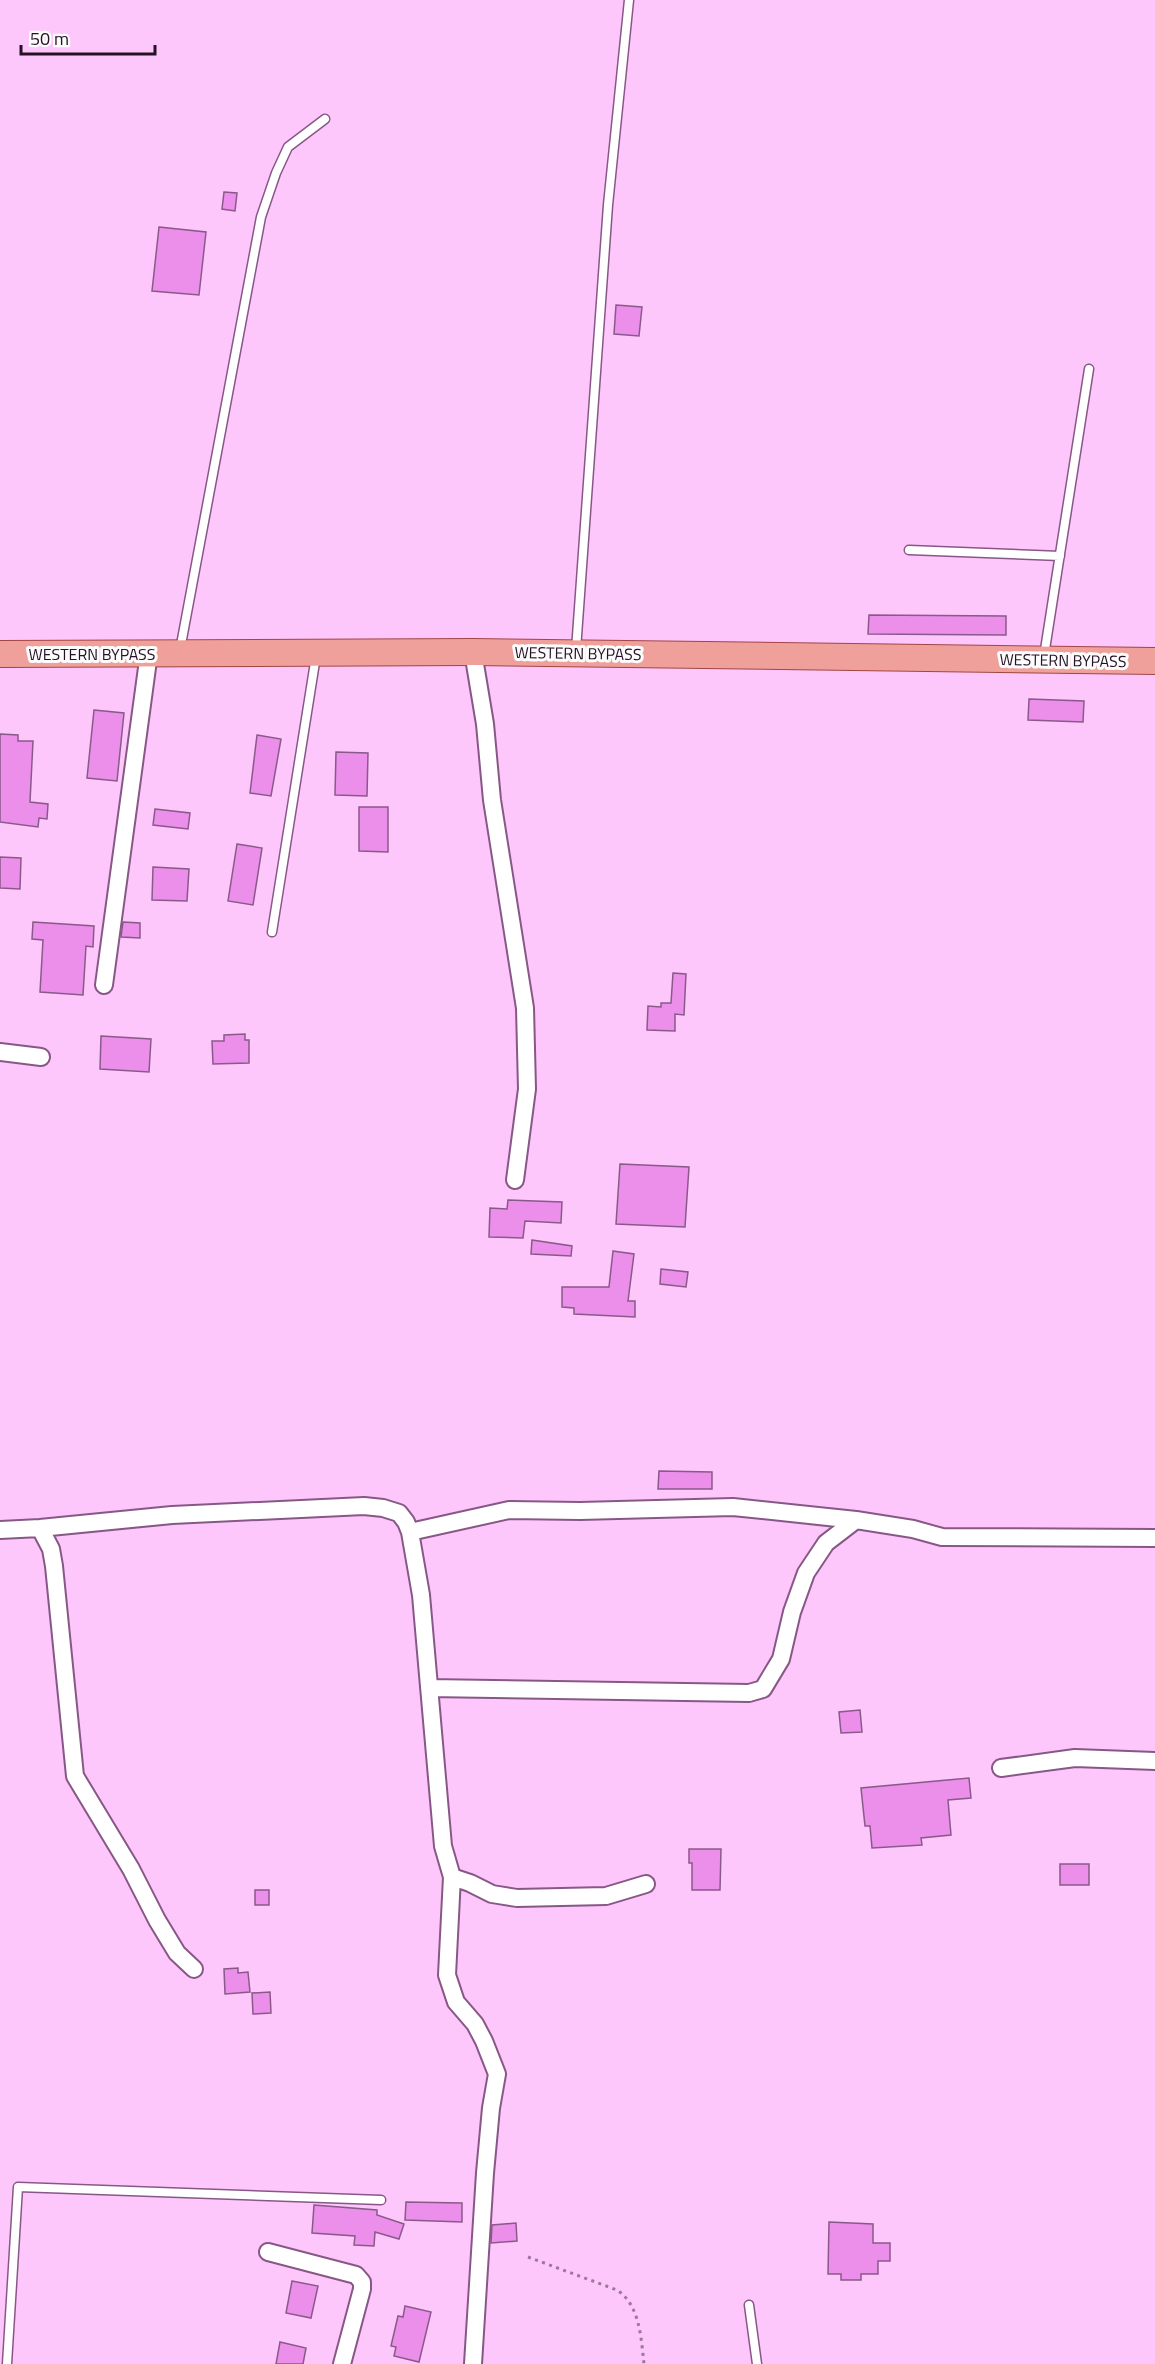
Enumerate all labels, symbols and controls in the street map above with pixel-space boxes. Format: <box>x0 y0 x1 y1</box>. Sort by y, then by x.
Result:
scale bar <box>21 18 154 56</box>
text: 50 m <box>30 25 69 52</box>
street label: WESTERN BYPASS <box>514 640 642 666</box>
street label: WESTERN BYPASS <box>29 642 155 666</box>
street label: WESTERN BYPASS <box>999 647 1127 673</box>

